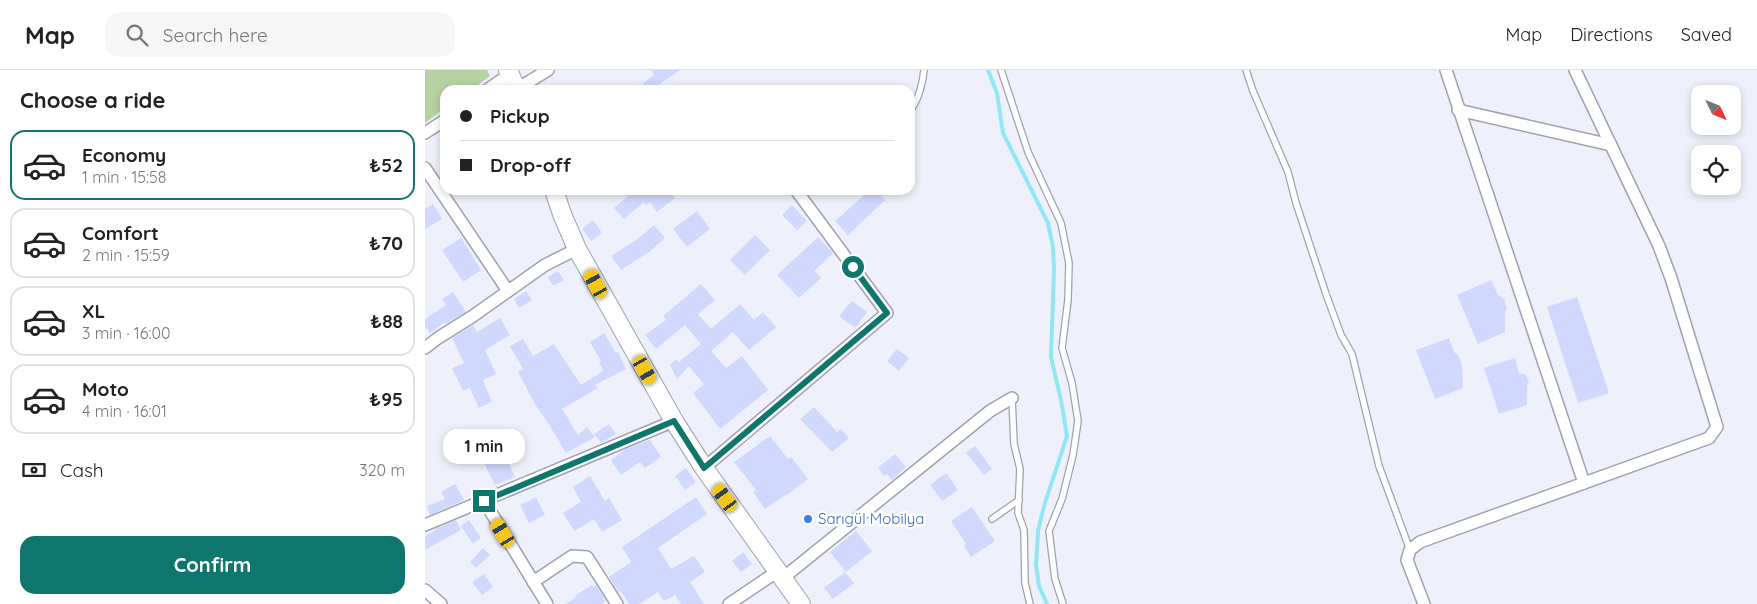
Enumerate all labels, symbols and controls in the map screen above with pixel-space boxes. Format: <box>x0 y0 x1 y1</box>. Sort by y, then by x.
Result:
search box <box>105 12 455 57</box>
text: Map <box>25 20 75 50</box>
icon: search <box>123 21 151 49</box>
text: Search here <box>163 23 268 47</box>
text: Map <box>1505 23 1542 46</box>
text: Directions <box>1570 23 1653 46</box>
text: Saved <box>1681 23 1732 46</box>
north arrow <box>1691 85 1741 135</box>
map controls <box>1691 85 1741 195</box>
text: Choose a ride <box>20 86 165 114</box>
text: Pickup <box>490 104 550 128</box>
icon: car <box>22 143 67 188</box>
text: Economy <box>82 143 166 167</box>
button: locate <box>1691 145 1741 195</box>
text: ₺52 <box>369 153 403 177</box>
text: Drop-off <box>490 153 571 177</box>
text: 1 min · 15:58 <box>82 167 166 187</box>
icon: car <box>22 221 67 266</box>
text: Comfort <box>82 221 159 245</box>
text: ₺70 <box>369 231 403 255</box>
text: 2 min · 15:59 <box>82 245 170 265</box>
route start <box>842 256 864 278</box>
car <box>582 267 609 301</box>
icon: car <box>22 299 67 344</box>
text: XL <box>82 299 105 323</box>
text: ₺88 <box>370 309 403 333</box>
text: 3 min · 16:00 <box>82 323 170 343</box>
car <box>631 353 658 387</box>
icon: car <box>22 377 67 422</box>
text: Moto <box>82 377 129 401</box>
text: ₺95 <box>369 387 403 411</box>
text: 4 min · 16:01 <box>82 401 167 421</box>
callout: 1 min <box>443 428 525 464</box>
text: 1 min <box>465 436 503 456</box>
icon: cash <box>20 456 48 484</box>
text: Cash <box>60 458 104 482</box>
text: 320 m <box>359 460 405 480</box>
car <box>710 481 739 515</box>
route end <box>473 490 495 512</box>
place label: Sarıgül Mobilya <box>818 509 924 528</box>
marker: Sarıgül Mobilya <box>802 513 814 525</box>
car <box>488 516 517 550</box>
button: Confirm <box>20 536 405 594</box>

